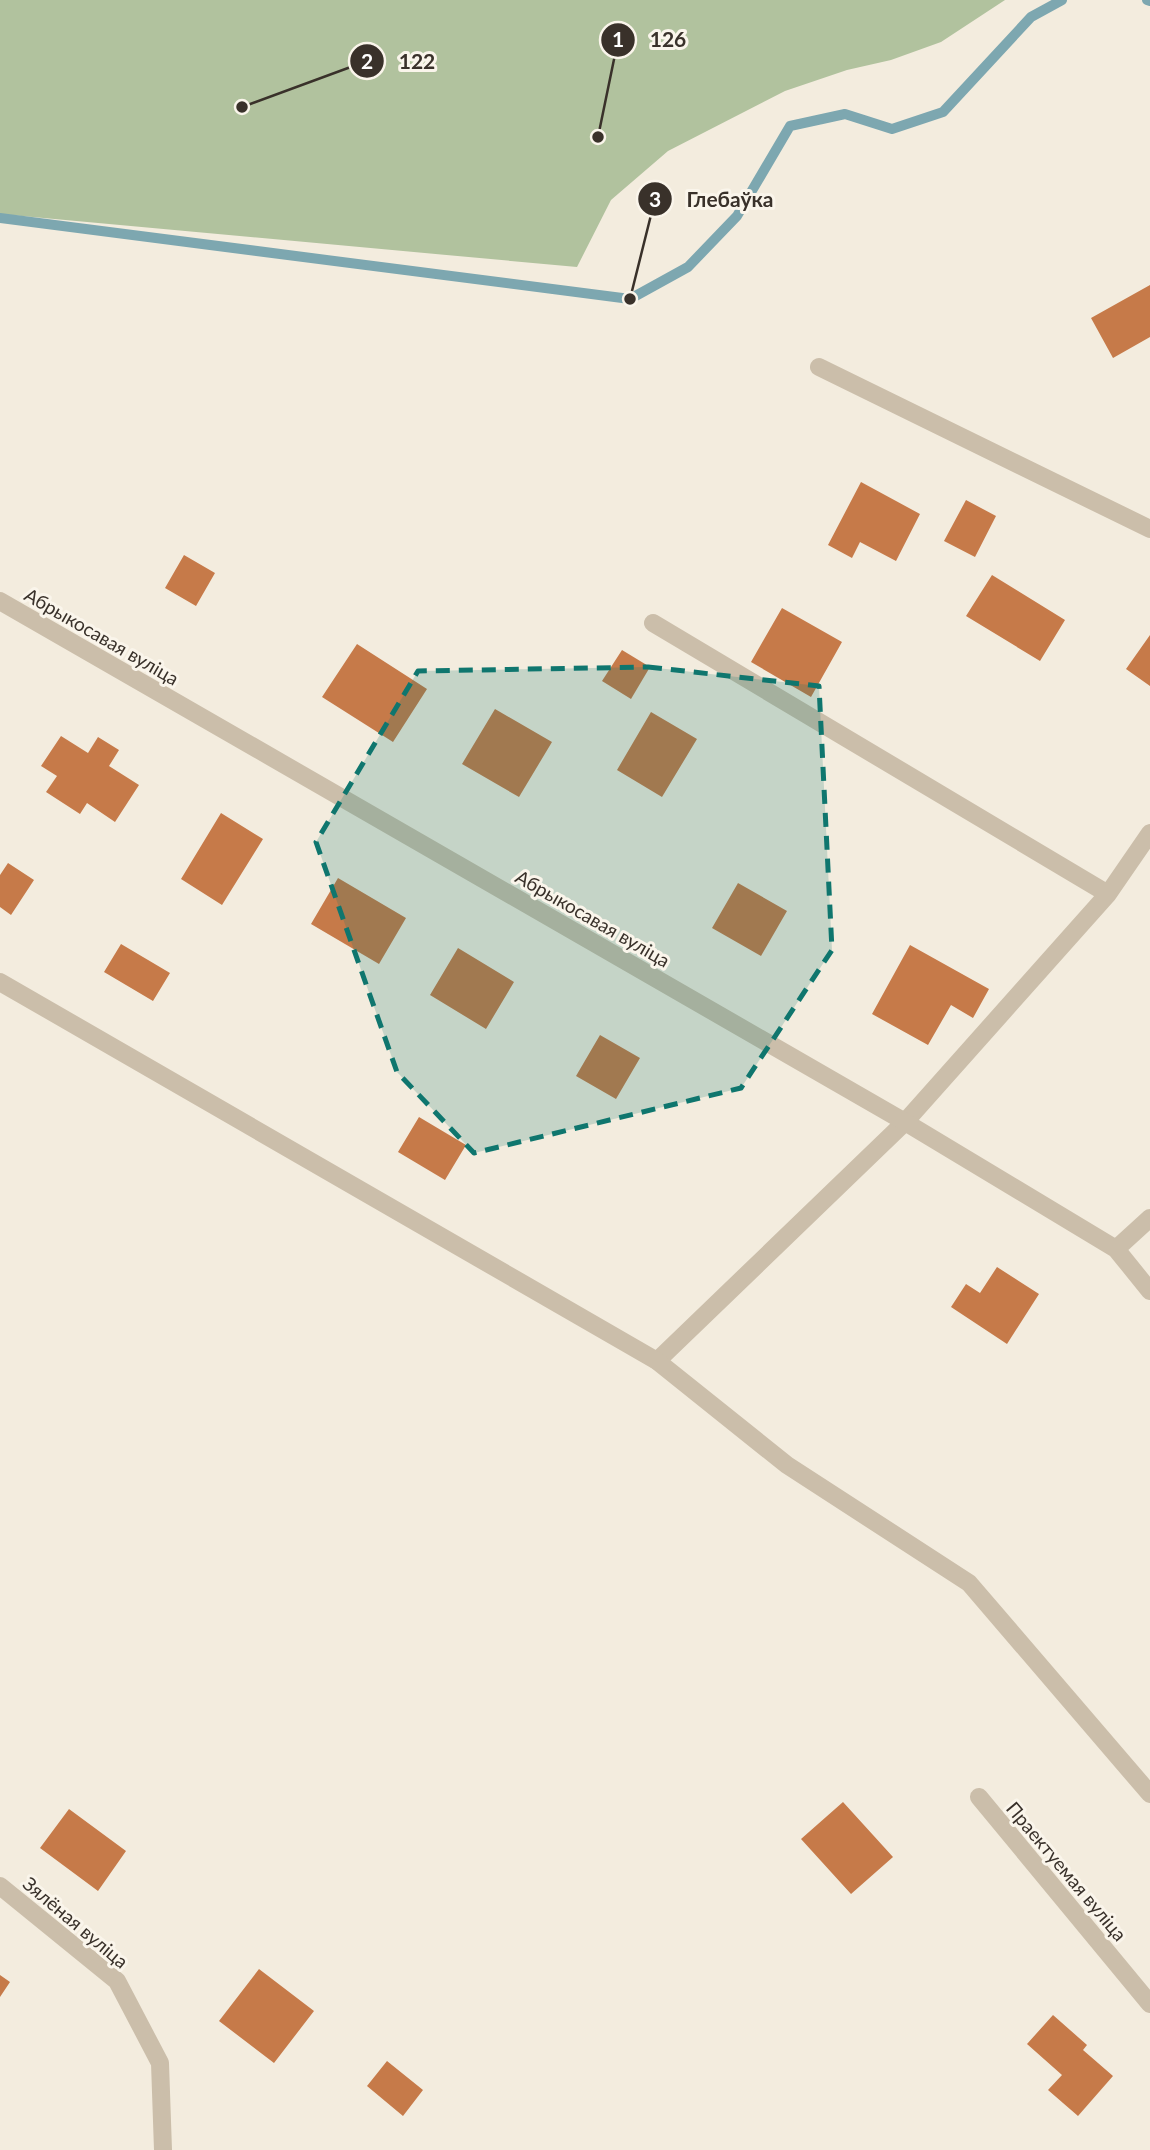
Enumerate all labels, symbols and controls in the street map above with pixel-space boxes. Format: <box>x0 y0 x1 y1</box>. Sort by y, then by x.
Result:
callout: 126 <box>600 19 700 61</box>
text: 1 <box>612 26 624 51</box>
text: 126 <box>650 26 686 51</box>
callout: 122 <box>350 40 449 82</box>
text: 2 <box>361 48 373 73</box>
text: 122 <box>399 48 435 73</box>
callout: Глебаўка <box>637 178 787 220</box>
text: 3 <box>649 186 661 211</box>
text: Глебаўка <box>686 186 774 211</box>
street label: Абрыкосавая вуліца <box>21 582 183 690</box>
street label: Абрыкосавая вуліца <box>512 864 674 972</box>
street label: Праектуемая вуліца <box>1002 1797 1132 1945</box>
street label: Зялёная вуліца <box>19 1871 133 1973</box>

